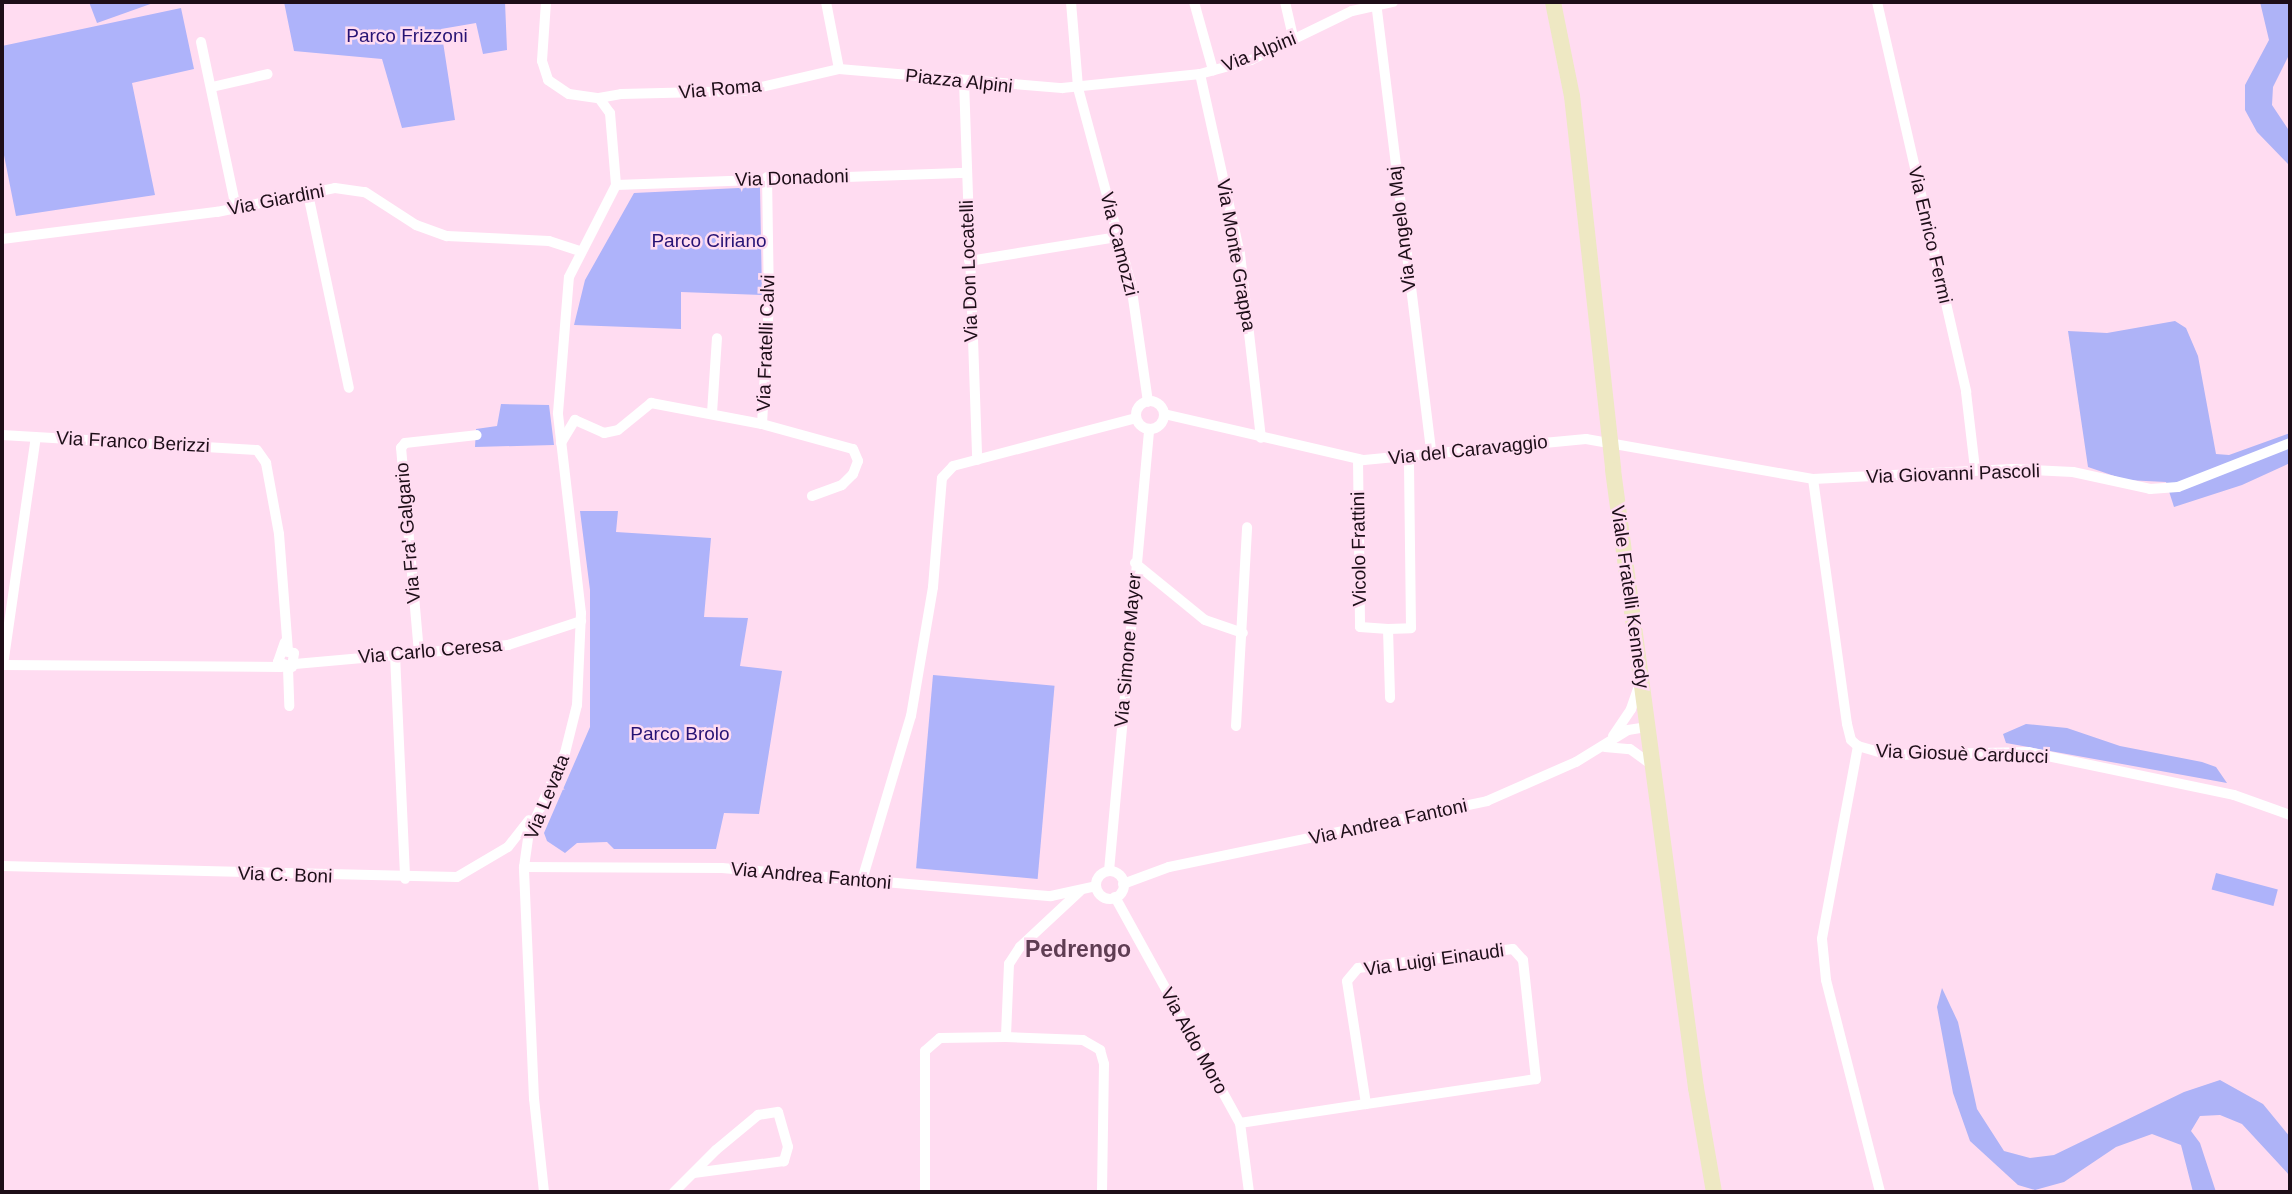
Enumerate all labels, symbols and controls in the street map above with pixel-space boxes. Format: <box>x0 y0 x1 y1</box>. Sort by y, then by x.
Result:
park label: Parco Frizzoni <box>346 25 468 47</box>
street label: Via Alpini <box>1218 27 1300 77</box>
street label: Piazza Alpini <box>904 64 1014 98</box>
street label: Via Roma <box>678 74 762 104</box>
street label: Via Angelo Maj <box>1383 164 1421 294</box>
street label: Via Enrico Fermi <box>1903 164 1957 306</box>
street label: Via Donadoni <box>735 165 849 191</box>
street label: Via Monte Grappa <box>1211 177 1261 333</box>
street label: Via Giardini <box>226 179 326 221</box>
street label: Via Camozzi <box>1095 190 1143 298</box>
street label: Via Don Locatelli <box>955 200 983 342</box>
park label: Parco Ciriano <box>651 230 767 252</box>
street label: Via Fratelli Calvi <box>752 274 780 412</box>
street label: Via Franco Berizzi <box>56 427 210 457</box>
street label: Via del Caravaggio <box>1387 430 1549 470</box>
street label: Via Giovanni Pascoli <box>1866 460 2040 488</box>
street label: Via Fra' Galgario <box>390 461 426 605</box>
street label: Vicolo Frattini <box>1347 491 1371 607</box>
street label: Viale Fratelli Kennedy <box>1606 504 1654 690</box>
street label: Via Simone Mayer <box>1110 572 1146 728</box>
street label: Via Carlo Ceresa <box>357 633 503 669</box>
park label: Parco Brolo <box>630 723 730 745</box>
street label: Via Giosuè Carducci <box>1875 740 2049 768</box>
street label: Via Levata <box>520 751 574 843</box>
street label: Via Andrea Fantoni <box>1306 794 1470 850</box>
street label: Via Andrea Fantoni <box>729 858 893 894</box>
street label: Via C. Boni <box>237 862 333 888</box>
district label: Pedrengo <box>1025 935 1131 963</box>
street label: Via Luigi Einaudi <box>1362 939 1506 981</box>
street label: Via Aldo Moro <box>1155 983 1233 1099</box>

